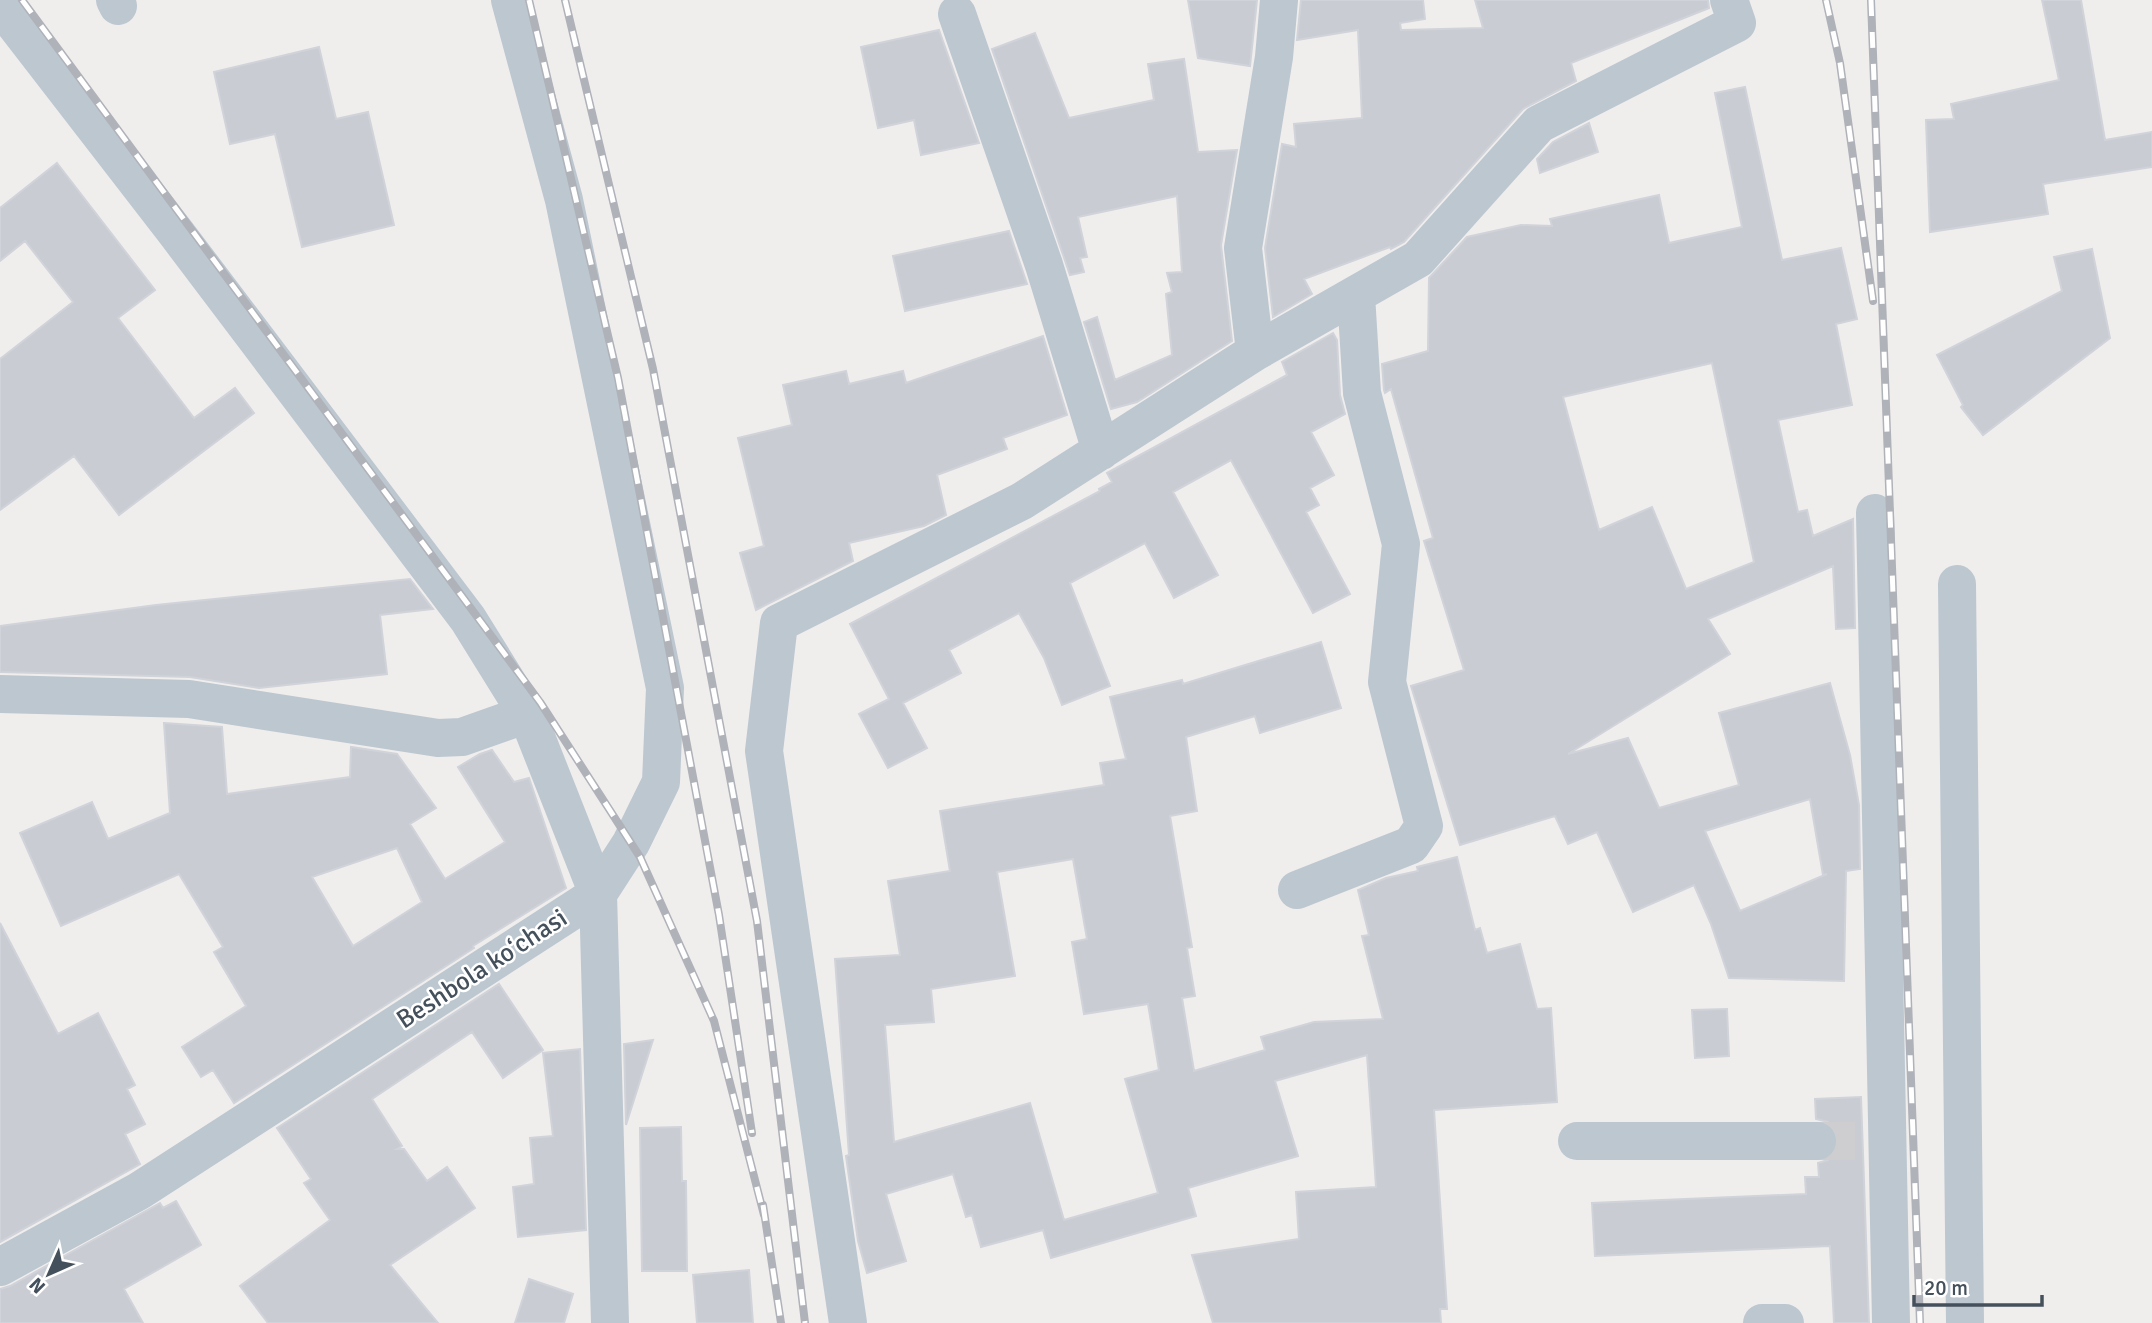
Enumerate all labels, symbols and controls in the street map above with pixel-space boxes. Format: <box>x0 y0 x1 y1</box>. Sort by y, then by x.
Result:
street label: Beshbola koʻchasi <box>391 902 573 1036</box>
north arrow <box>14 1239 84 1309</box>
scale bar <box>1914 1264 2042 1308</box>
text: N <box>25 1272 51 1298</box>
text: 20 m <box>1924 1275 1968 1301</box>

